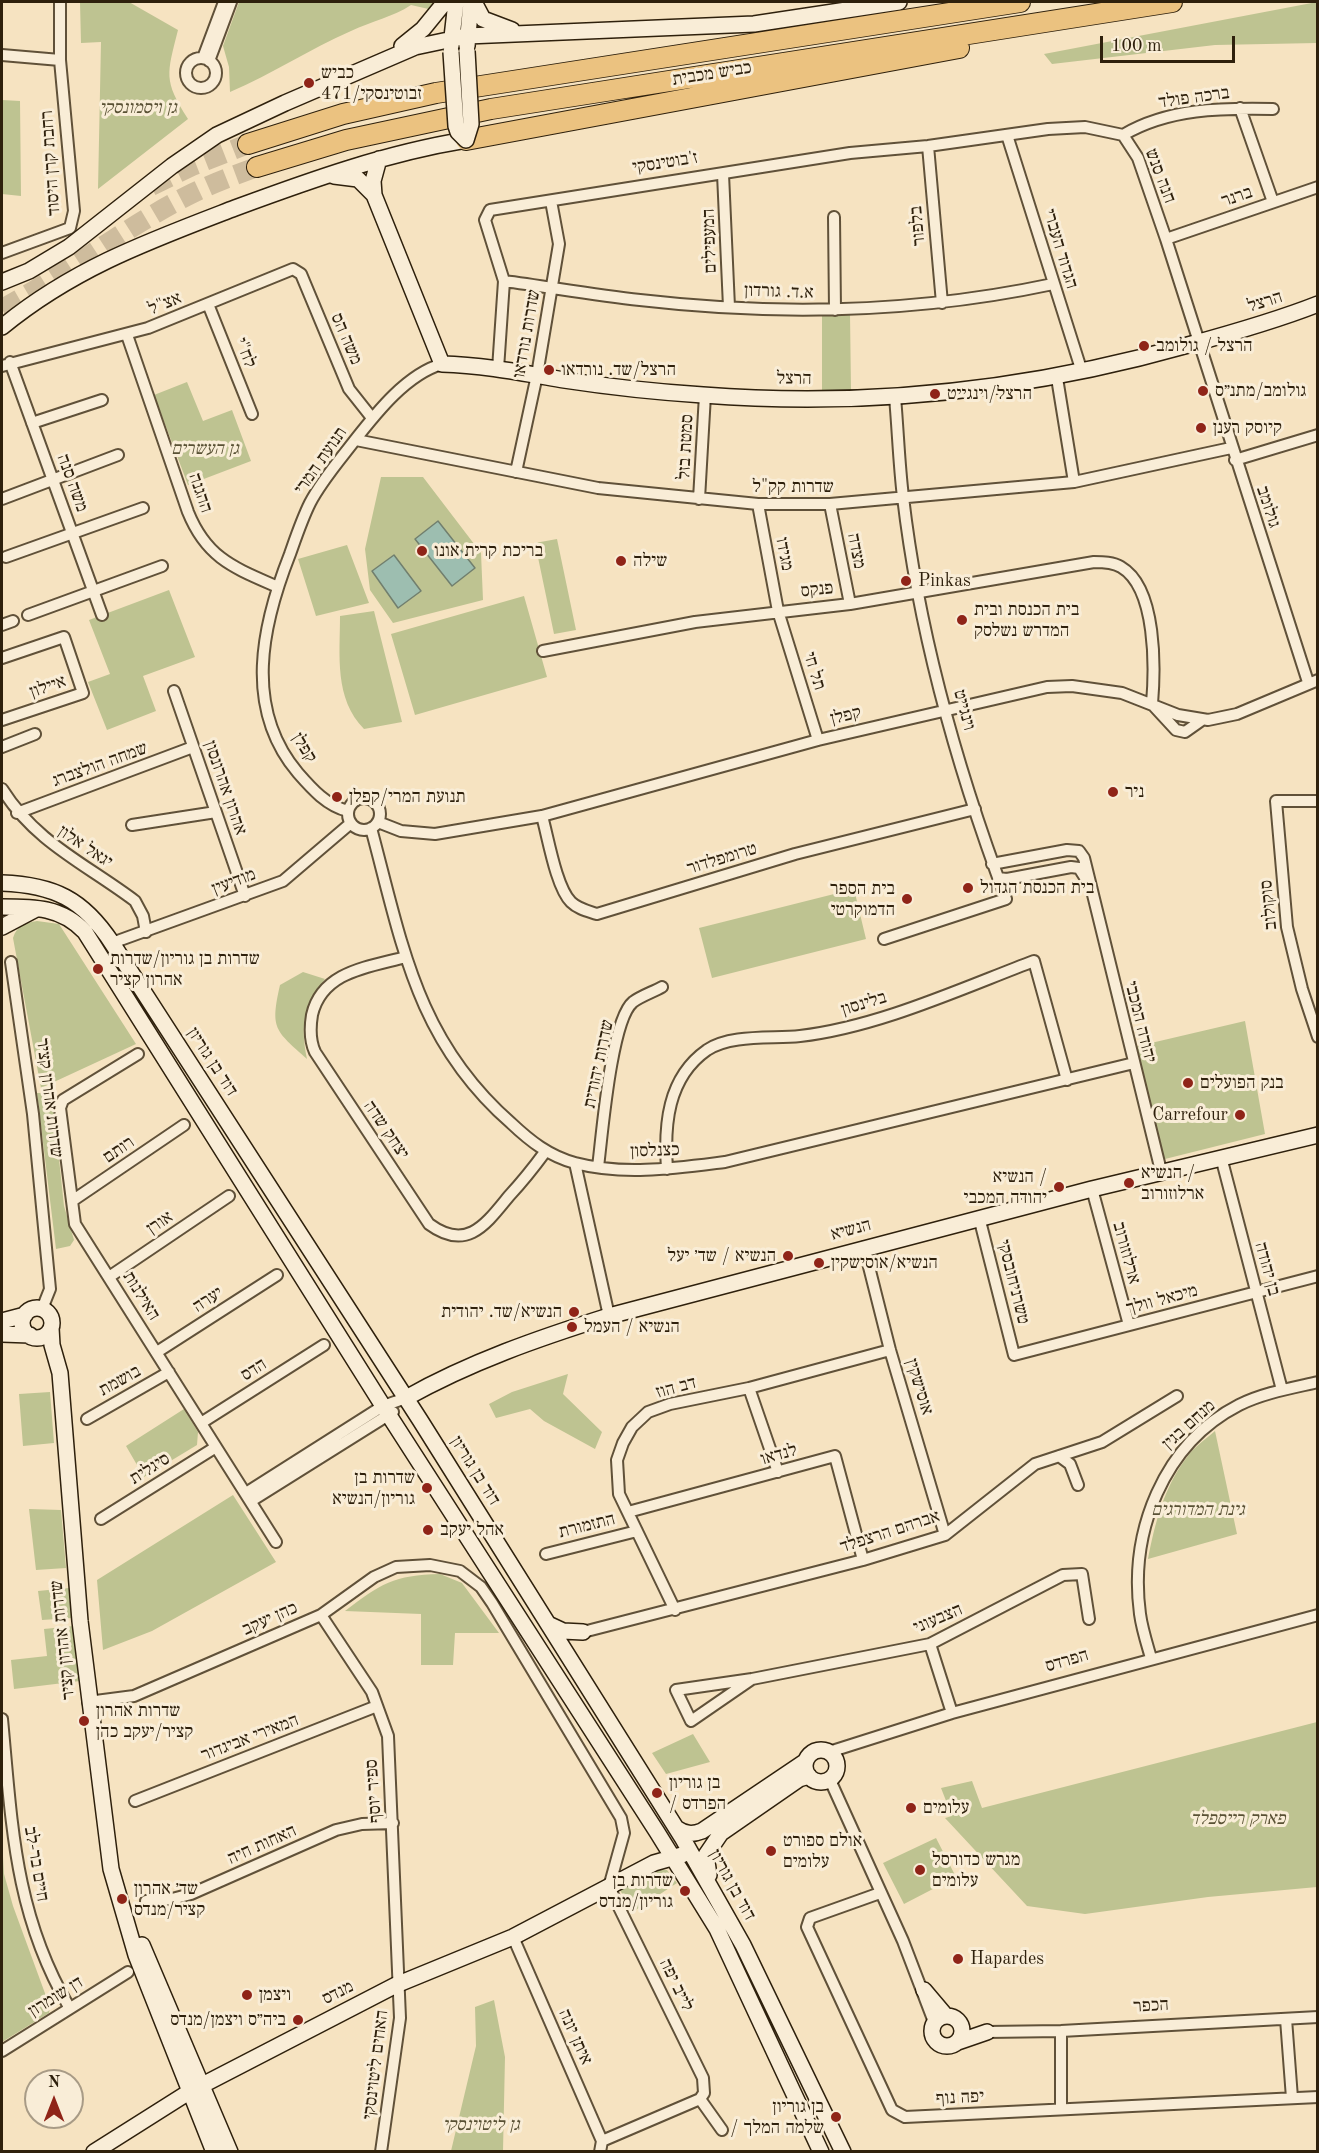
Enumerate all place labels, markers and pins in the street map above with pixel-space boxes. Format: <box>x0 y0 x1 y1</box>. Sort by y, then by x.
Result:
place label: כביש 471/זבוטינסקי <box>321 62 422 104</box>
marker: כביש 471/זבוטינסקי <box>302 76 316 90</box>
place label: הרצל / גולומב <box>1156 335 1253 357</box>
marker: הרצל / גולומב <box>1137 339 1151 353</box>
place label: הרצל/שד. נורדאו <box>561 359 676 381</box>
marker: הרצל/שד. נורדאו <box>542 363 556 377</box>
place label: גולומב/מתנ״ס <box>1215 380 1306 402</box>
place label: הרצל/וינגייט <box>947 383 1032 405</box>
marker: גולומב/מתנ״ס <box>1196 384 1210 398</box>
marker: הרצל/וינגייט <box>928 387 942 401</box>
place label: קיוסק רענן <box>1213 417 1282 439</box>
marker: קיוסק רענן <box>1194 421 1208 435</box>
place label: בריכת קרית אונו <box>434 540 543 562</box>
marker: בריכת קרית אונו <box>415 544 429 558</box>
place label: שילה <box>633 550 667 572</box>
marker: שילה <box>614 554 628 568</box>
place label: Pinkas <box>918 570 971 592</box>
marker: Pinkas <box>899 574 913 588</box>
place label: בית הכנסת ובית המדרש נשלסק <box>974 599 1079 642</box>
marker: בית הכנסת ובית המדרש נשלסק <box>955 613 969 627</box>
place label: ניר <box>1125 781 1144 803</box>
marker: ניר <box>1106 785 1120 799</box>
place label: תנועת המרי/קפלן <box>349 786 466 808</box>
marker: תנועת המרי/קפלן <box>330 790 344 804</box>
place label: בית הכנסת הגדול <box>980 877 1094 899</box>
place label: בית הספר הדמוקרטי <box>830 878 895 920</box>
marker: בית הכנסת הגדול <box>961 881 975 895</box>
marker: בית הספר הדמוקרטי <box>900 892 914 906</box>
place label: שדרות בן גוריון/שדרות אהרון קציר <box>110 948 260 990</box>
marker: שדרות בן גוריון/שדרות אהרון קציר <box>91 962 105 976</box>
place label: בנק הפועלים <box>1200 1072 1284 1094</box>
marker: בנק הפועלים <box>1181 1076 1195 1090</box>
place label: Carrefour <box>1152 1104 1228 1126</box>
marker: Carrefour <box>1233 1108 1247 1122</box>
place label: הנשיא / ארלוזורוב <box>1141 1162 1204 1204</box>
place label: הנשיא / יהודה המכבי <box>964 1166 1047 1208</box>
marker: הנשיא / ארלוזורוב <box>1122 1176 1136 1190</box>
marker: הנשיא / יהודה המכבי <box>1052 1180 1066 1194</box>
place label: הנשיא / שד׳ יעל <box>667 1245 776 1267</box>
marker: הנשיא / שד׳ יעל <box>781 1249 795 1263</box>
place label: הנשיא/אוסישקין <box>831 1252 938 1274</box>
marker: הנשיא/אוסישקין <box>812 1256 826 1270</box>
place label: הנשיא/שד. יהודית <box>441 1301 562 1323</box>
marker: הנשיא/שד. יהודית <box>567 1305 581 1319</box>
place label: הנשיא / העמל <box>584 1316 680 1338</box>
marker: הנשיא / העמל <box>565 1320 579 1334</box>
place label: שדרות בן גוריון/הנשיא <box>332 1467 415 1510</box>
marker: שדרות בן גוריון/הנשיא <box>420 1481 434 1495</box>
place label: אהל יעקב <box>440 1519 504 1541</box>
marker: אהל יעקב <box>421 1523 435 1537</box>
place label: שדרות אהרון קציר/יעקב כהן <box>96 1700 193 1742</box>
marker: שדרות אהרון קציר/יעקב כהן <box>77 1714 91 1728</box>
place label: בן גוריון / הפרדס <box>669 1772 726 1814</box>
marker: בן גוריון / הפרדס <box>650 1786 664 1800</box>
place label: עלומים <box>923 1797 969 1819</box>
marker: עלומים <box>904 1801 918 1815</box>
place label: אולם ספורט עלומים <box>783 1830 862 1872</box>
marker: אולם ספורט עלומים <box>764 1844 778 1858</box>
place label: מגרש כדורסל עלומים <box>932 1849 1020 1892</box>
marker: מגרש כדורסל עלומים <box>913 1863 927 1877</box>
place label: שדרות בן גוריון/מנדס <box>599 1870 673 1912</box>
place label: שד׳ אהרון קציר/מנדס <box>134 1878 205 1920</box>
marker: שדרות בן גוריון/מנדס <box>678 1884 692 1898</box>
marker: שד׳ אהרון קציר/מנדס <box>115 1892 129 1906</box>
place label: Hapardes <box>970 1948 1044 1970</box>
marker: Hapardes <box>951 1952 965 1966</box>
place label: ויצמן <box>259 1984 291 2006</box>
marker: ויצמן <box>240 1988 254 2002</box>
place label: ביה״ס ויצמן/מנדס <box>170 2009 286 2031</box>
marker: ביה״ס ויצמן/מנדס <box>291 2013 305 2027</box>
place label: בן גוריון / שלמה המלך <box>730 2096 824 2138</box>
marker: בן גוריון / שלמה המלך <box>829 2110 843 2124</box>

